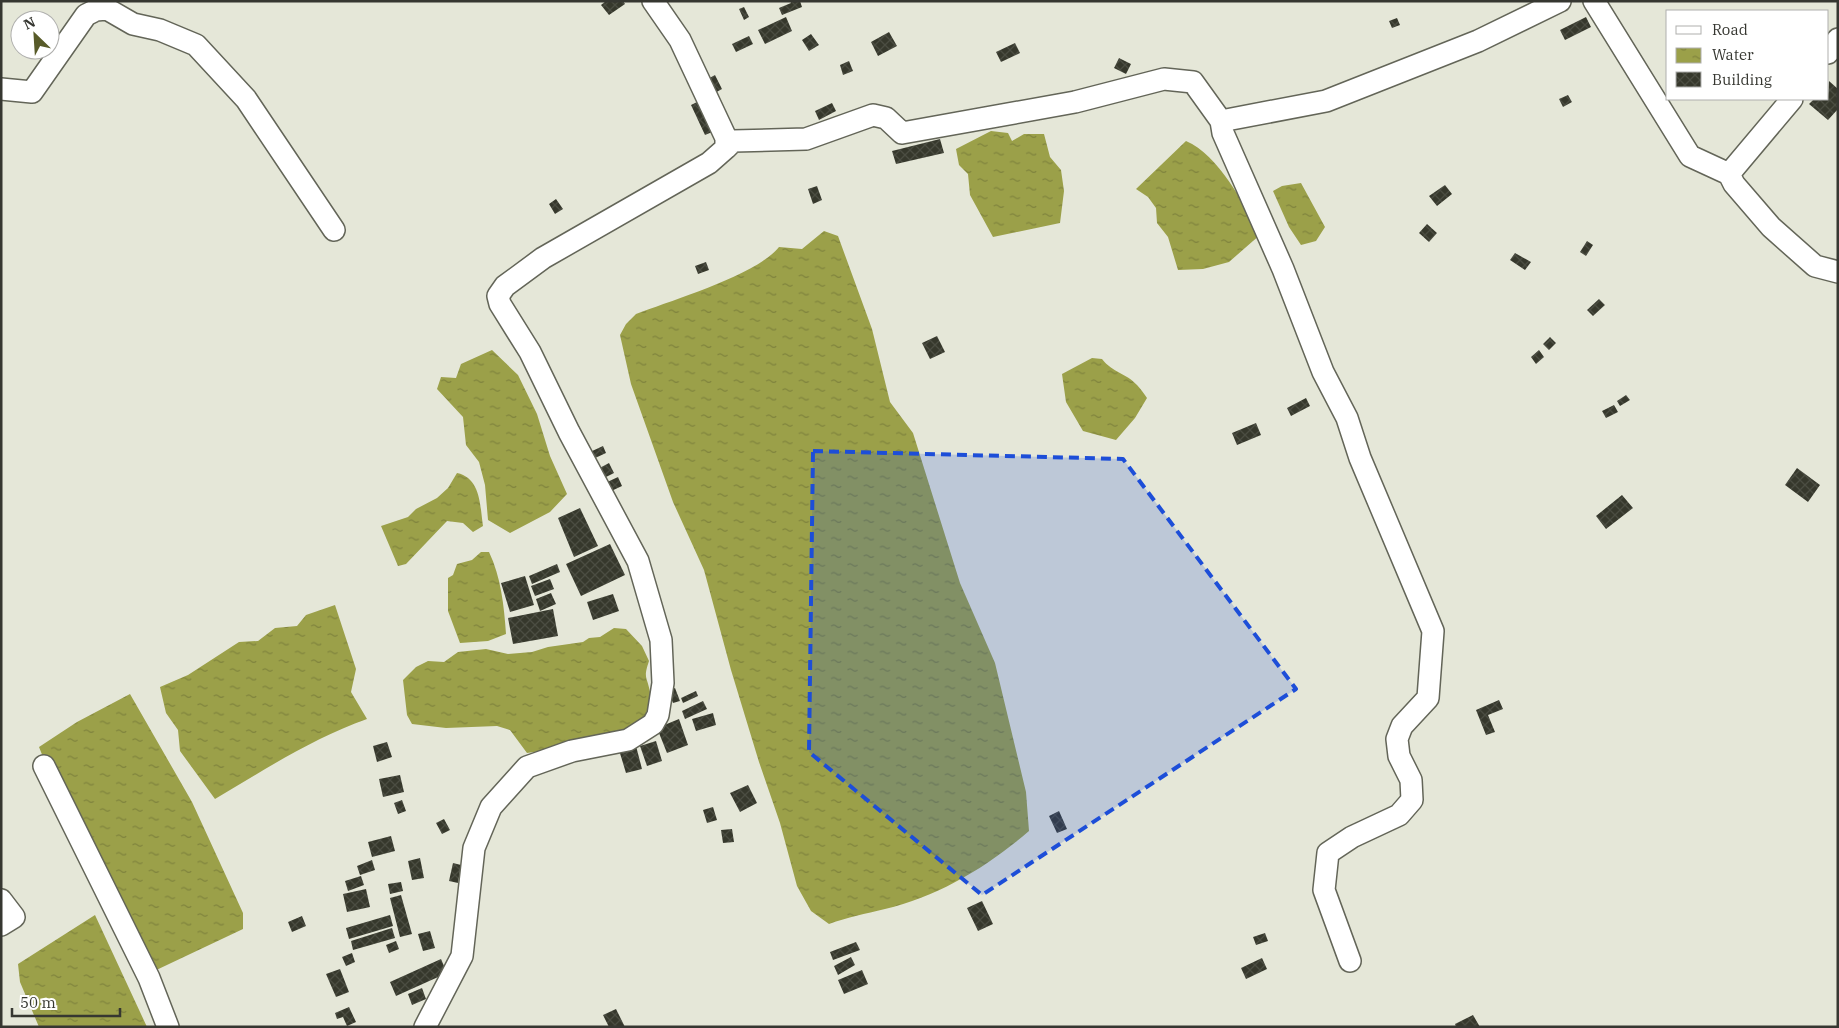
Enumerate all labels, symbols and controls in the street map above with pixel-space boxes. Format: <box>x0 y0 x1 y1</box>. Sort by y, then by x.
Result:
north arrow <box>10 10 60 60</box>
legend <box>1666 10 1829 100</box>
text: N <box>21 13 38 34</box>
text: Road <box>1712 20 1748 39</box>
text: Water <box>1712 45 1754 64</box>
text: Building <box>1712 70 1772 89</box>
scale bar <box>12 986 120 1018</box>
text: 50 m <box>20 993 56 1012</box>

